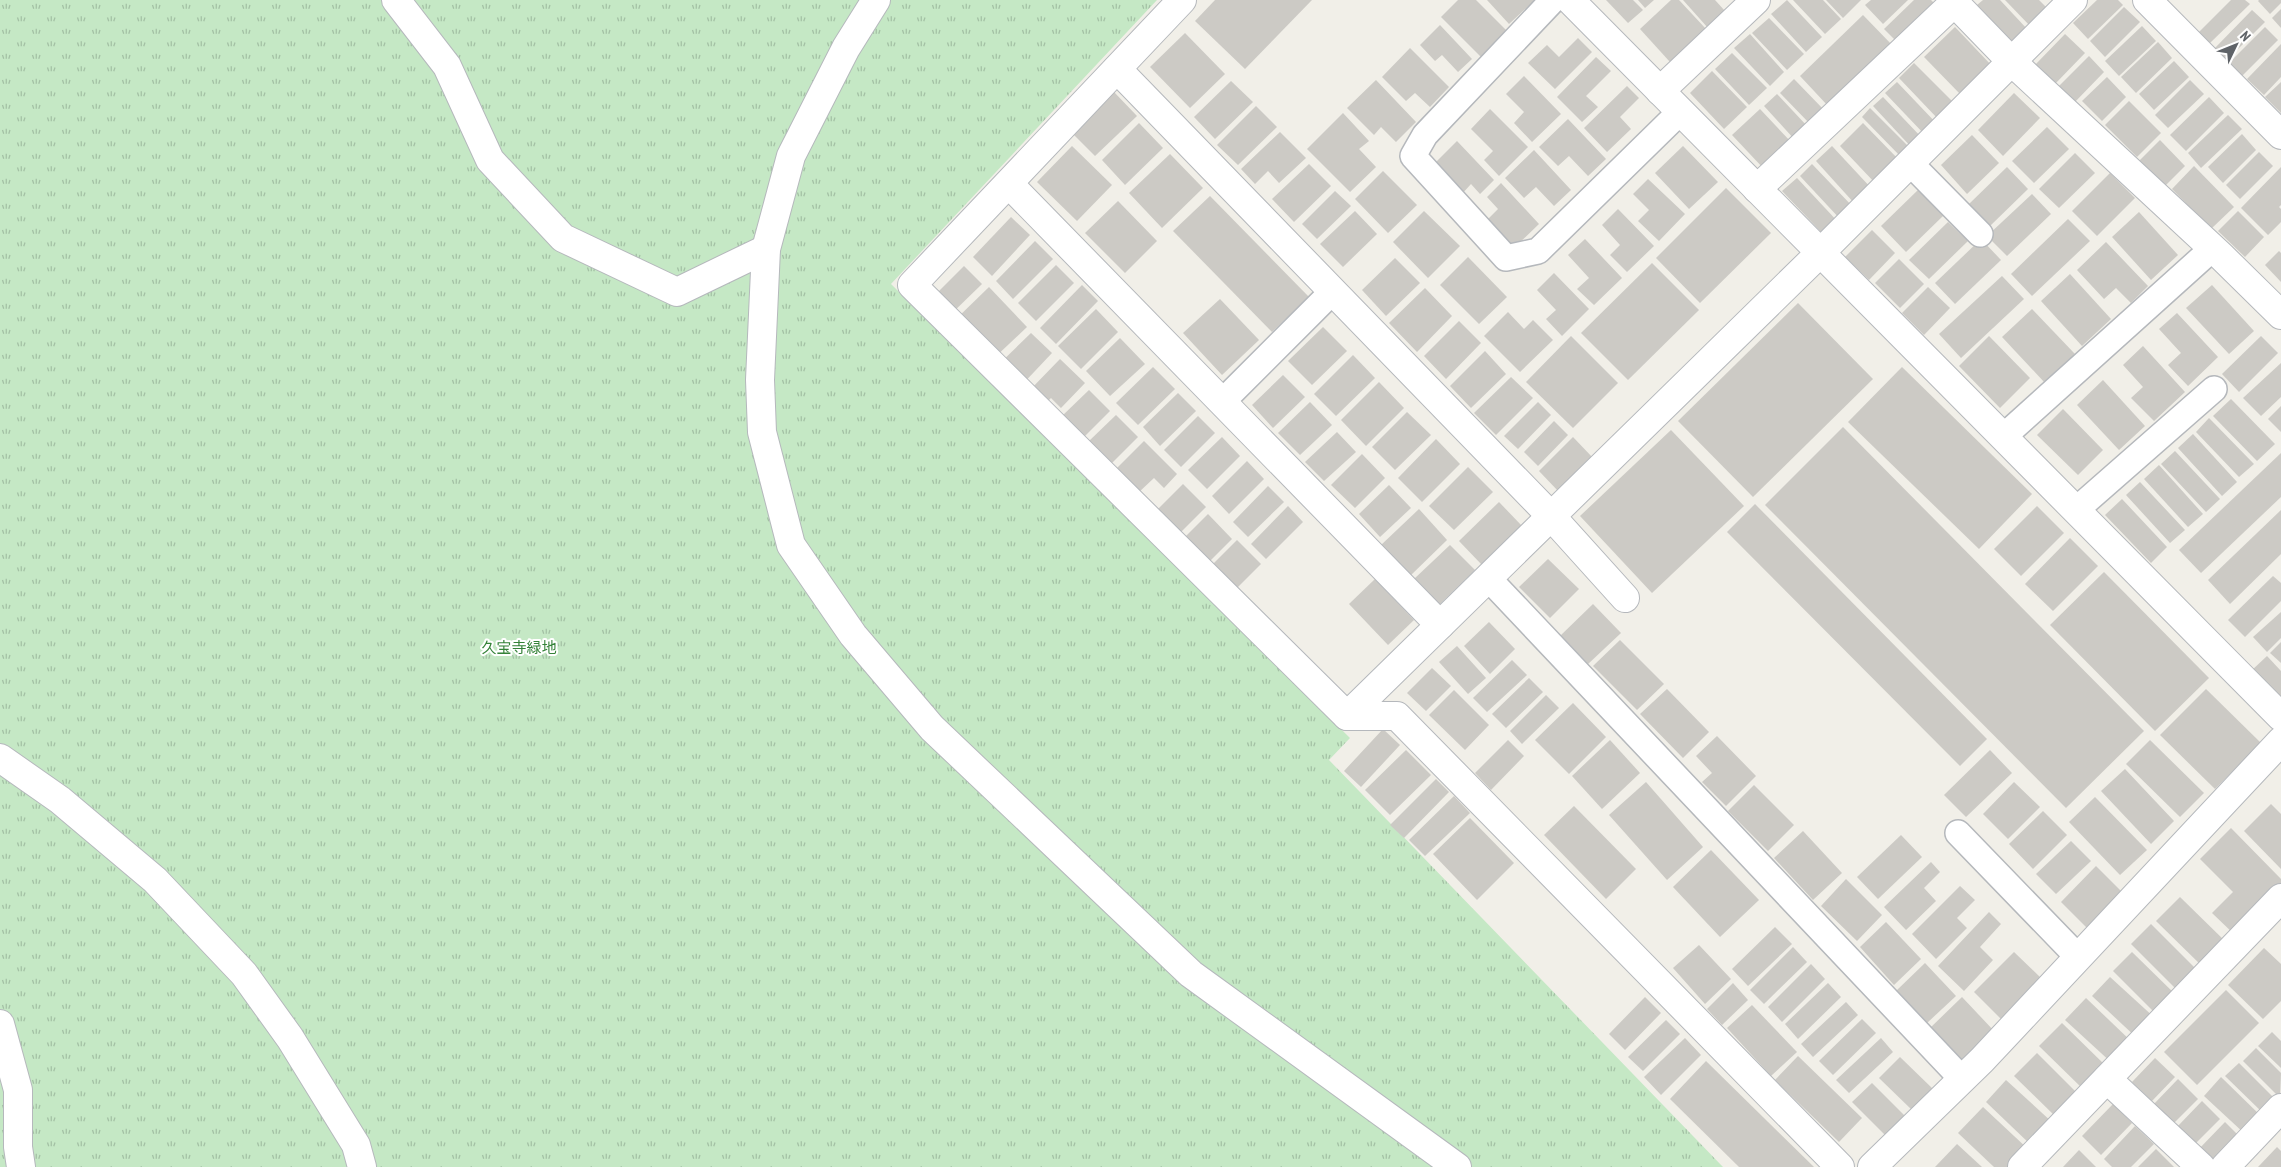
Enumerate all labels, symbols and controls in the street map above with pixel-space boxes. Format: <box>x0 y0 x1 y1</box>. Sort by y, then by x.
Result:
north arrow <box>2211 20 2261 70</box>
text: N <box>2236 27 2255 45</box>
park label: 久宝寺緑地 <box>481 638 557 657</box>

